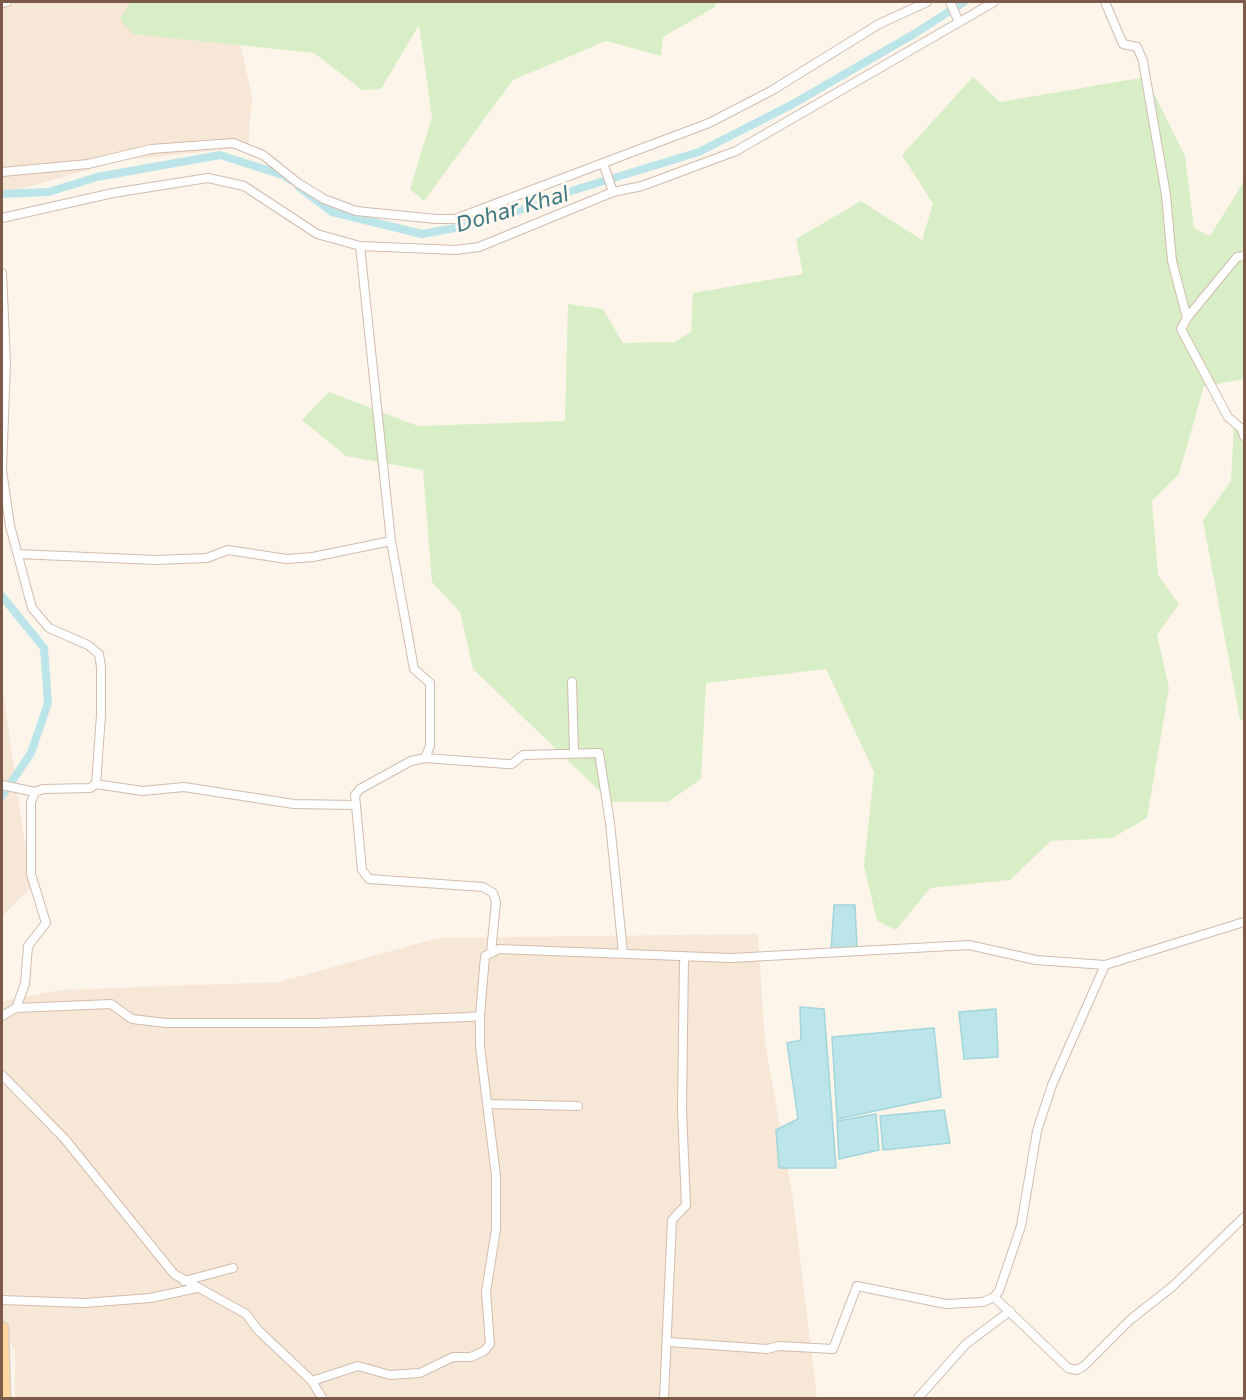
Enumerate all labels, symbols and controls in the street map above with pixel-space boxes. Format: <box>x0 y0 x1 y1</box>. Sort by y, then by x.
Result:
water label: Dohar Khal <box>454 183 572 239</box>

